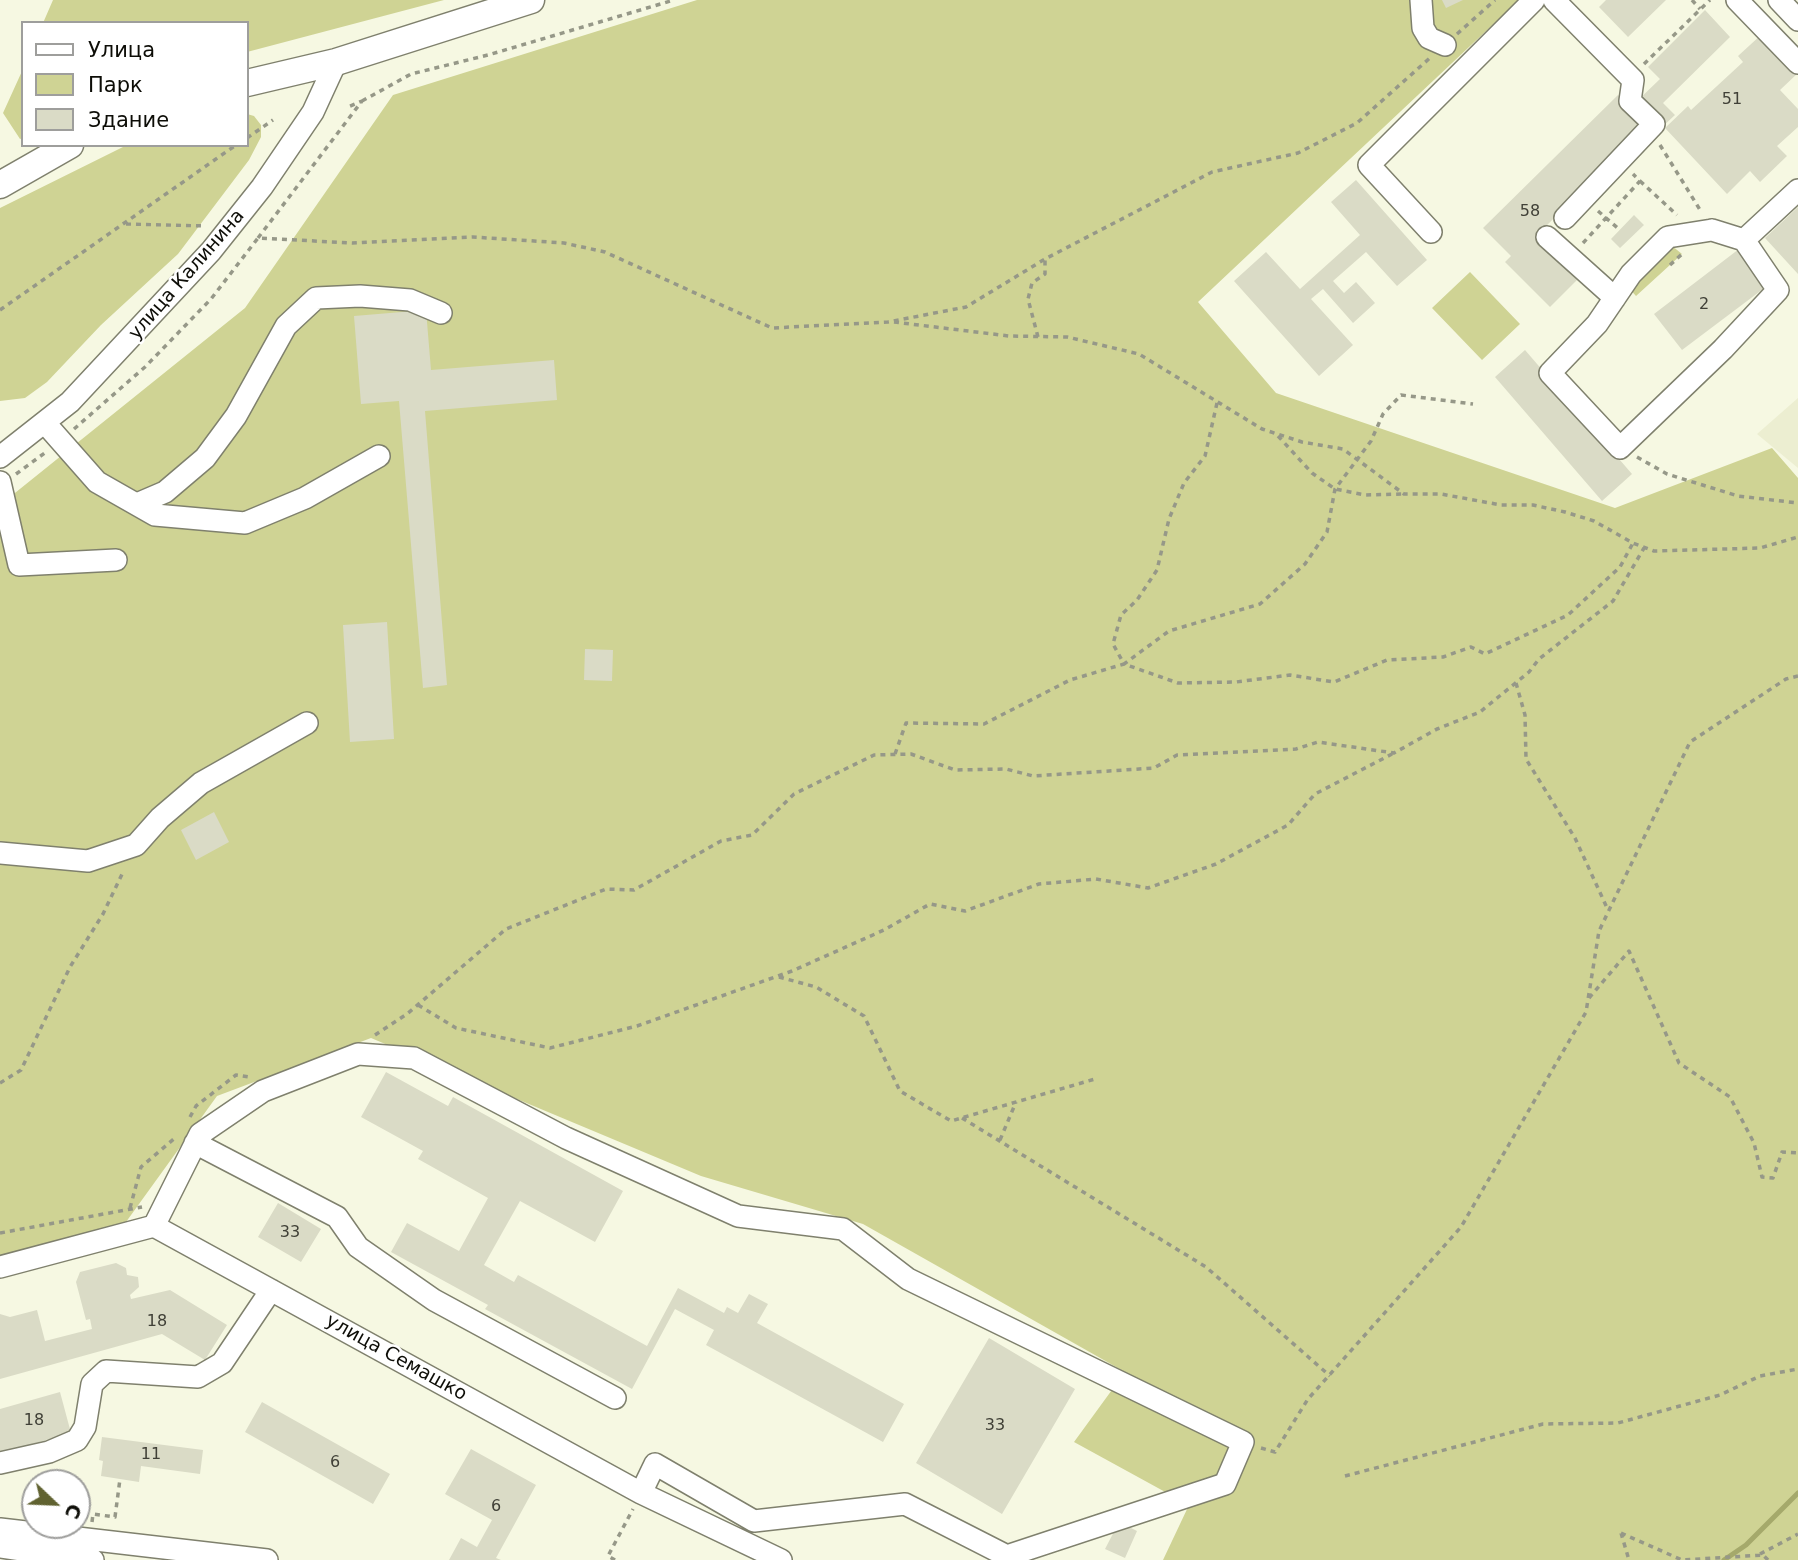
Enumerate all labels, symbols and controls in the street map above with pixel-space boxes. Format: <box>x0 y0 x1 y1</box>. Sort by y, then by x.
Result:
legend <box>21 21 248 147</box>
text: Улица <box>88 38 155 62</box>
text: Парк <box>88 73 143 97</box>
house number: 51 <box>1722 90 1742 110</box>
text: Здание <box>88 108 169 132</box>
house number: 58 <box>1520 202 1540 222</box>
street label: улица Калинина <box>124 205 250 345</box>
house number: 2 <box>1699 295 1709 315</box>
house number: 33 <box>280 1223 300 1243</box>
street label: улица Семашко <box>321 1310 471 1406</box>
house number: 18 <box>147 1312 167 1332</box>
house number: 18 <box>24 1411 44 1431</box>
house number: 33 <box>985 1416 1005 1436</box>
house number: 11 <box>141 1445 161 1465</box>
house number: 6 <box>330 1453 340 1473</box>
north arrow <box>21 1469 91 1539</box>
house number: 6 <box>491 1497 501 1517</box>
text: С <box>61 1501 86 1522</box>

